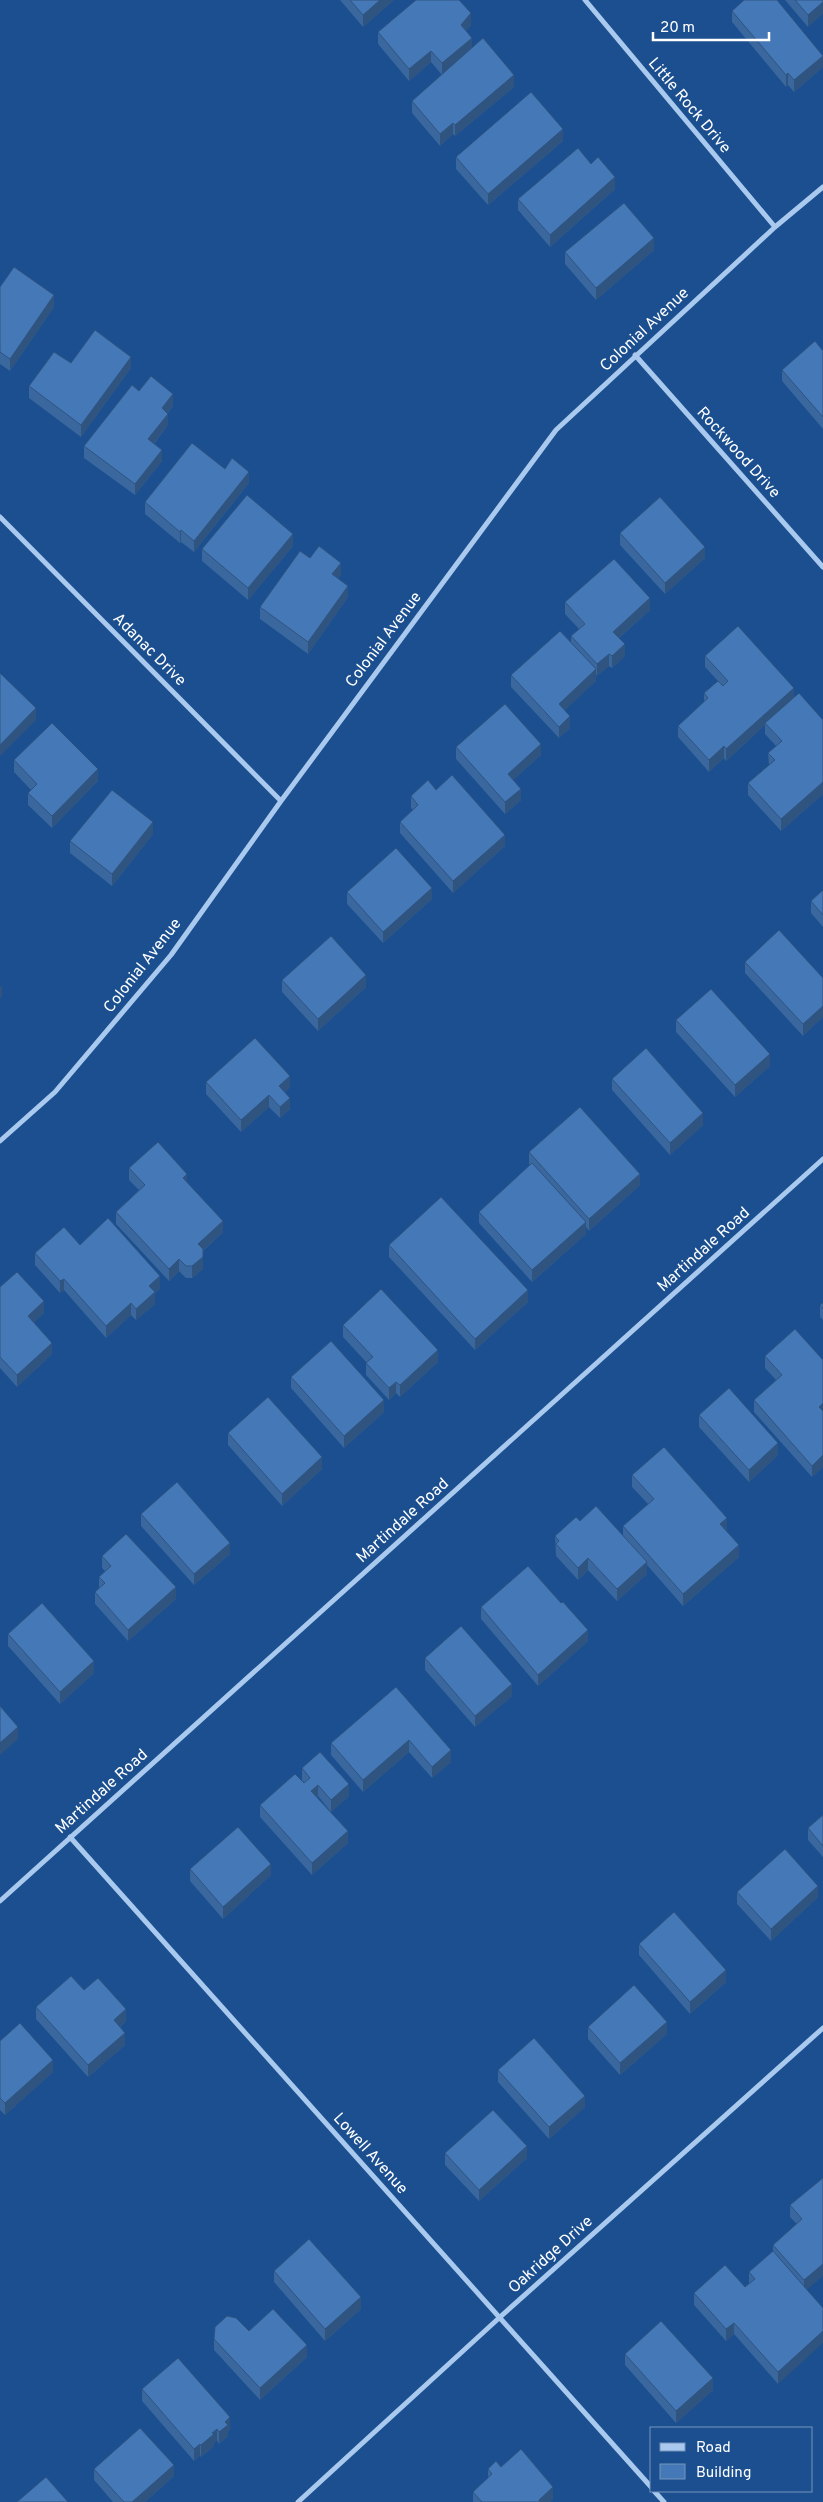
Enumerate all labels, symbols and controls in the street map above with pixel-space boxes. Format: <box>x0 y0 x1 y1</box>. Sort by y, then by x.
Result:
scale bar <box>653 10 769 42</box>
text: 20 m <box>660 19 695 38</box>
street label: Little Rock Drive <box>643 54 735 158</box>
street label: Colonial Avenue <box>596 284 694 376</box>
street label: Rockwood Drive <box>692 403 784 503</box>
street label: Colonial Avenue <box>342 588 426 692</box>
street label: Adanac Drive <box>108 609 190 691</box>
street label: Colonial Avenue <box>100 915 186 1017</box>
street label: Martindale Road <box>654 1203 754 1297</box>
street label: Martindale Road <box>353 1474 453 1568</box>
street label: Martindale Road <box>52 1745 152 1839</box>
street label: Lowell Avenue <box>328 2109 412 2199</box>
street label: Oakridge Drive <box>505 2212 597 2298</box>
legend <box>650 2427 813 2492</box>
text: Road <box>696 2439 731 2458</box>
text: Building <box>696 2464 751 2483</box>

